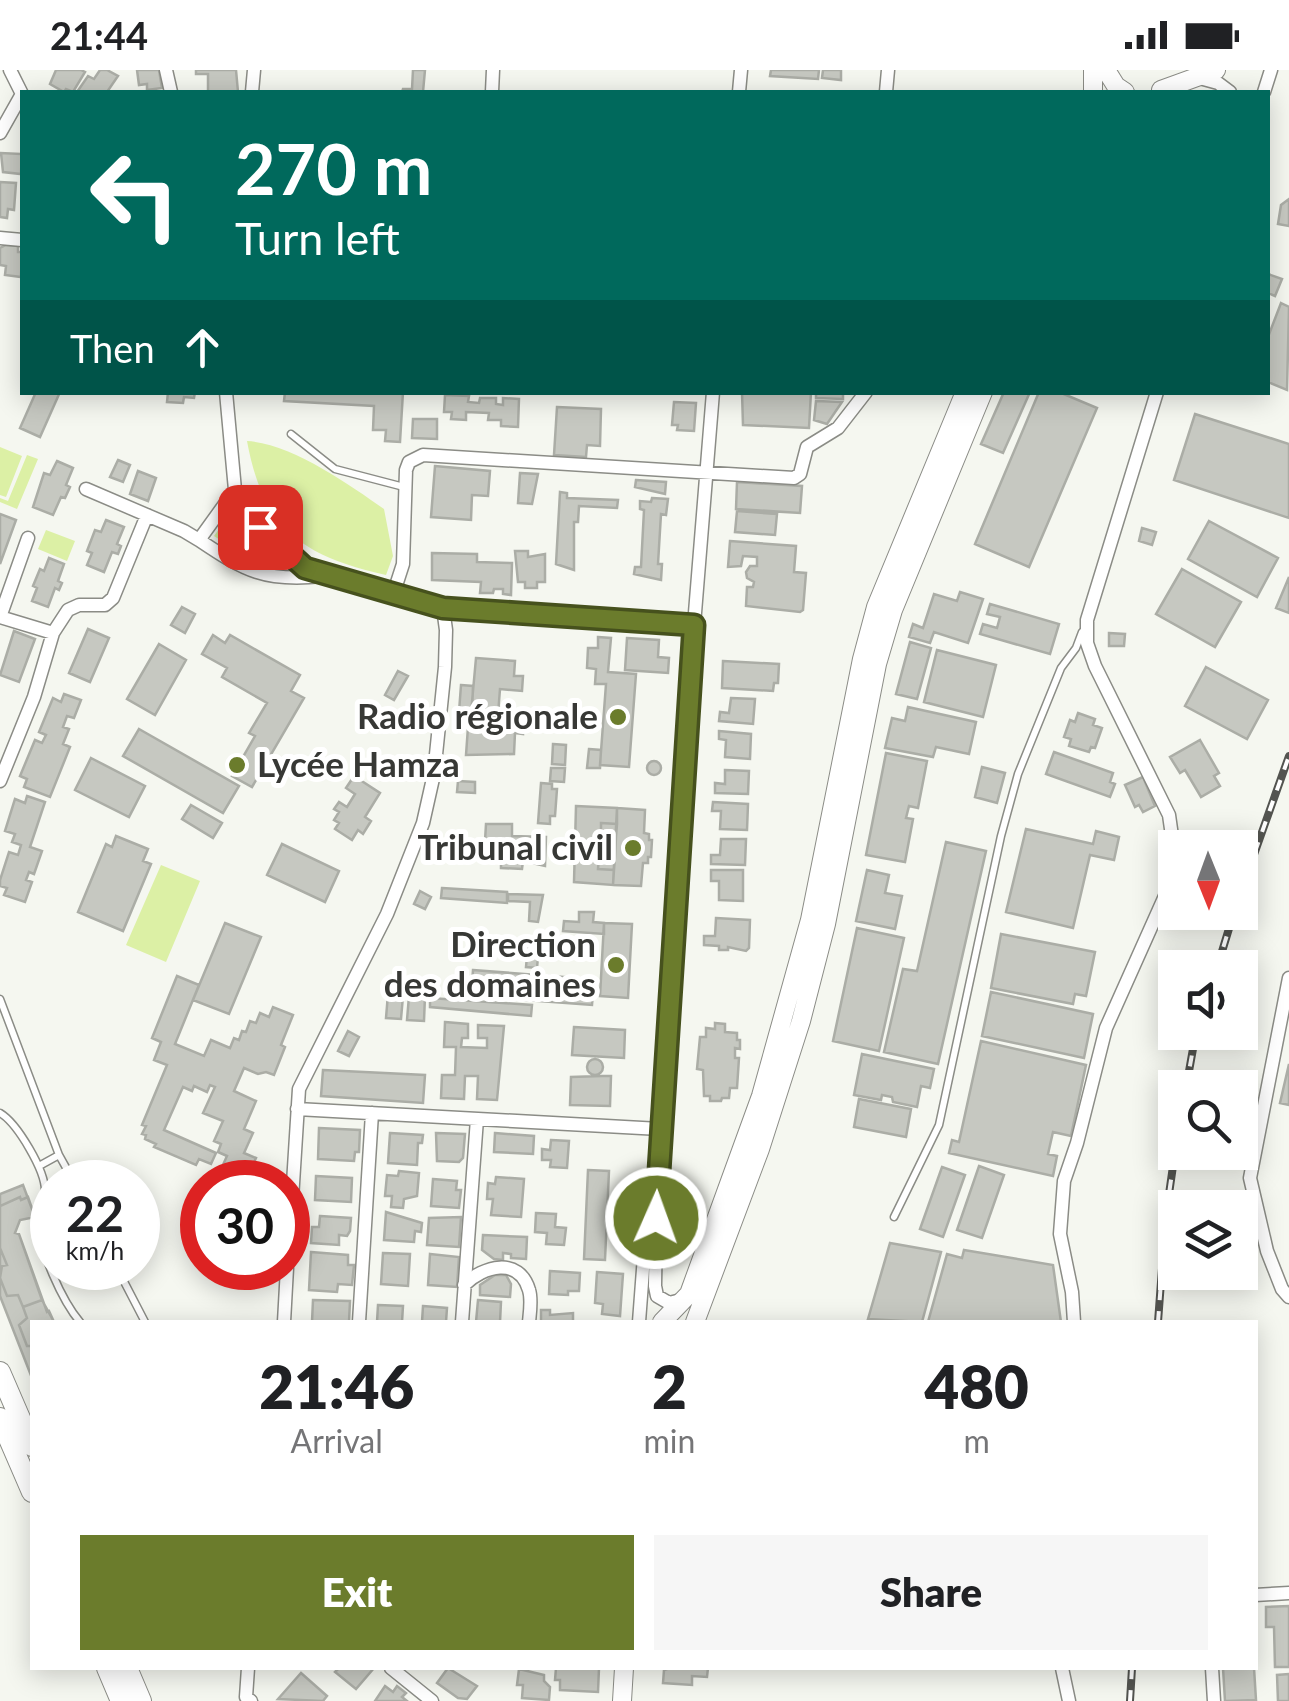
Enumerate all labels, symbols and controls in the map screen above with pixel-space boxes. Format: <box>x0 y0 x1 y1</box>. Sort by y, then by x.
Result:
text: 21:44 <box>50 12 148 58</box>
text: 270 m <box>235 126 432 210</box>
icon: left <box>70 130 200 260</box>
text: Turn left <box>235 211 400 265</box>
icon: ahead <box>175 320 230 375</box>
text: Then <box>70 325 155 371</box>
pin <box>218 485 303 570</box>
icon: arrive <box>233 500 288 555</box>
place label: Radio régionale <box>357 694 598 736</box>
marker: Radio régionale <box>607 706 629 728</box>
place label: Lycée Hamza <box>257 742 460 784</box>
marker: Lycée Hamza <box>226 754 248 776</box>
place label: Tribunal civil <box>417 825 613 867</box>
north arrow <box>1158 830 1258 930</box>
map controls <box>1158 830 1258 1290</box>
marker: Tribunal civil <box>622 837 644 859</box>
place label: Direction des domaines <box>384 922 596 1004</box>
button: sound <box>1158 950 1258 1050</box>
marker: Direction des domaines <box>605 954 627 976</box>
button: search <box>1158 1070 1258 1170</box>
speed limit sign: 30 <box>180 1160 310 1290</box>
position arrow <box>604 1166 708 1270</box>
text: 22 <box>66 1183 124 1243</box>
button: layers <box>1158 1190 1258 1290</box>
text: km/h <box>66 1235 124 1265</box>
text: 21:46 <box>259 1350 414 1422</box>
text: 2 <box>652 1350 687 1422</box>
text: 480 <box>924 1350 1029 1422</box>
text: Arrival <box>291 1421 383 1460</box>
text: min <box>643 1421 695 1460</box>
text: m <box>963 1421 990 1460</box>
button: Exit <box>80 1535 634 1650</box>
button: Share <box>654 1535 1208 1650</box>

